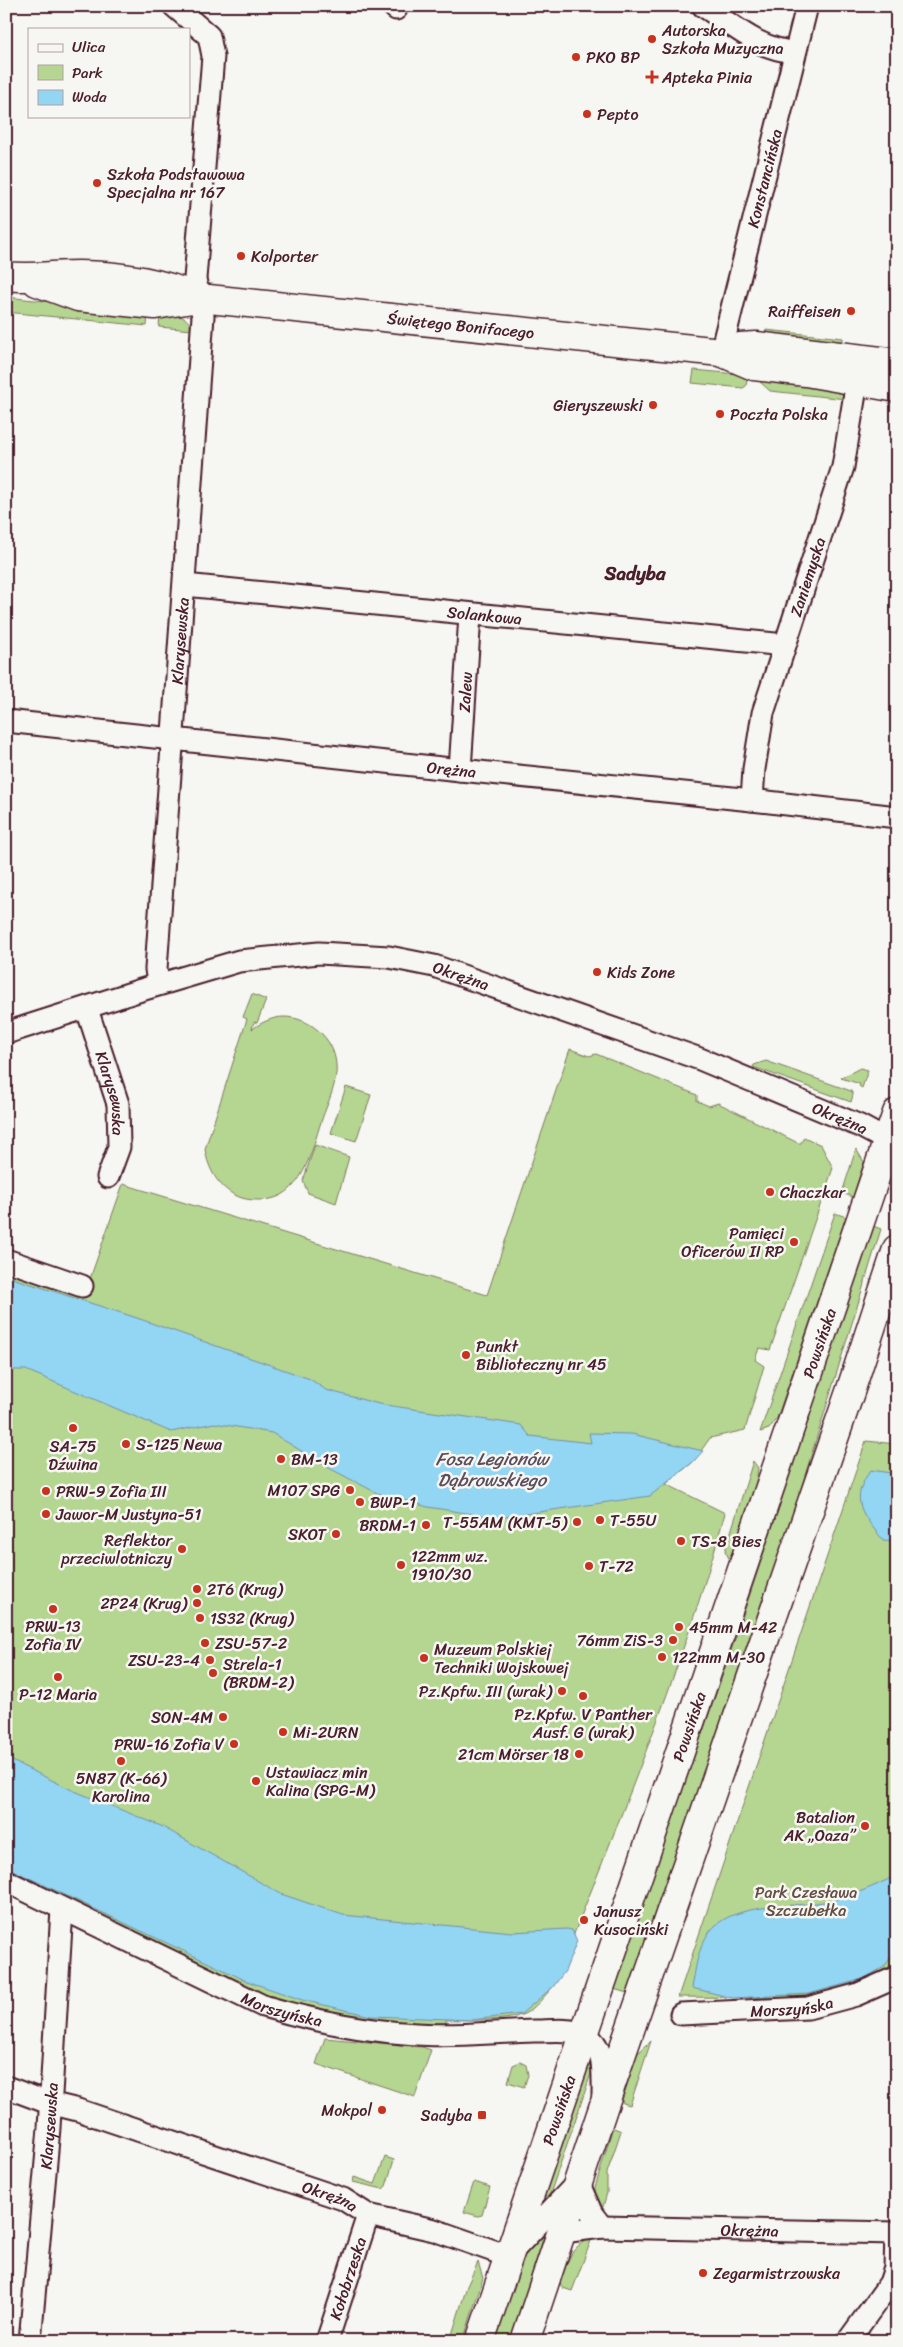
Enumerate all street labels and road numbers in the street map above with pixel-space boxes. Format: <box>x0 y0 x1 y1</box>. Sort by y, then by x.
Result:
street label: Konstancińska <box>738 126 791 231</box>
street label: Świętego Bonifacego <box>386 304 536 348</box>
street label: Zaniemyska <box>781 534 834 620</box>
street label: Klarysewska <box>163 597 198 685</box>
street label: Solankowa <box>446 597 523 634</box>
street label: Zalew <box>450 671 481 713</box>
street label: Orężna <box>425 753 477 787</box>
street label: Okrężna <box>429 953 493 999</box>
street label: Klarysewska <box>87 1047 133 1136</box>
street label: Okrężna <box>808 1094 873 1143</box>
street label: Powsińska <box>794 1304 845 1382</box>
street label: Powsińska <box>664 1688 715 1766</box>
street label: Morszyńska <box>236 1984 325 2035</box>
street label: Morszyńska <box>749 1988 837 2026</box>
street label: Powsińska <box>534 2071 584 2149</box>
street label: Klarysewska <box>31 2082 67 2170</box>
street label: Okrężna <box>298 2172 364 2220</box>
street label: Okrężna <box>720 2215 779 2246</box>
street label: Kołobrzeska <box>321 2233 375 2324</box>

